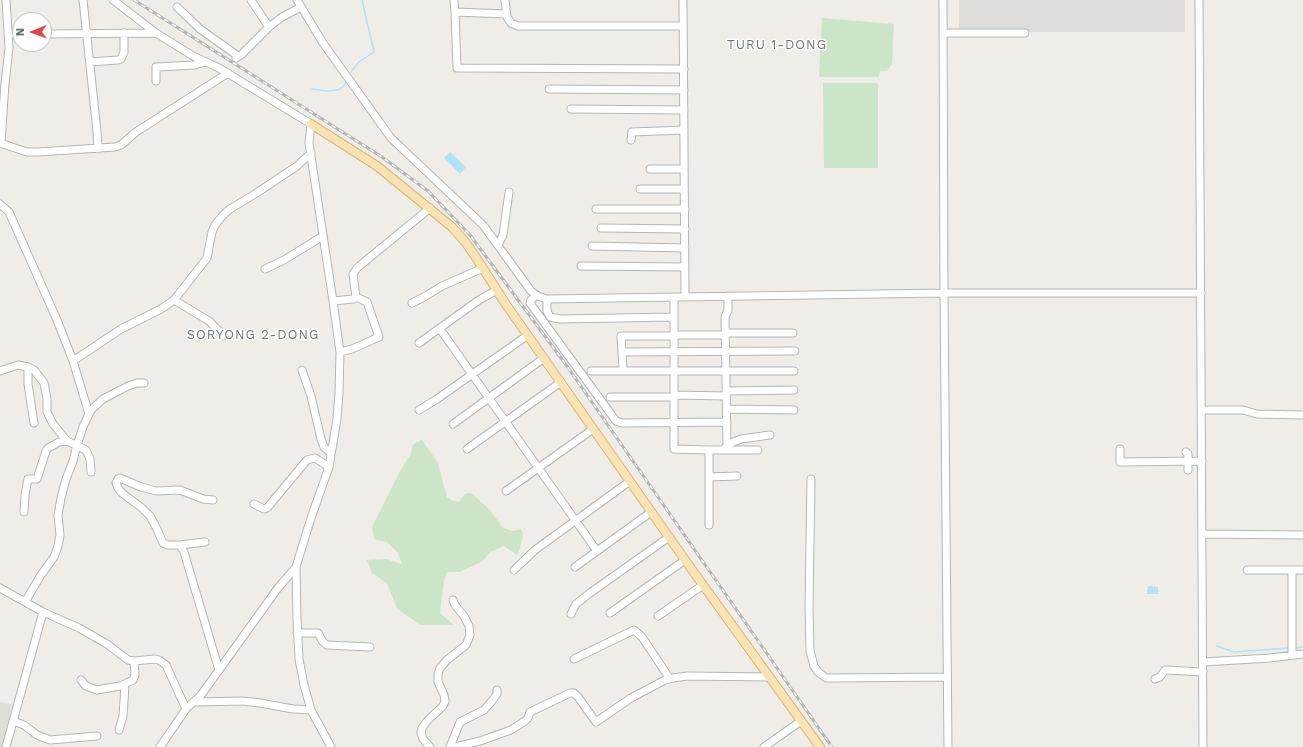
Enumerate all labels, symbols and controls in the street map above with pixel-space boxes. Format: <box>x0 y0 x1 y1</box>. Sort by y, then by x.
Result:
north arrow <box>12 12 52 52</box>
text: N <box>14 28 27 36</box>
district label: TURU 1-DONG <box>727 37 827 53</box>
district label: SORYONG 2-DONG <box>187 327 319 343</box>

